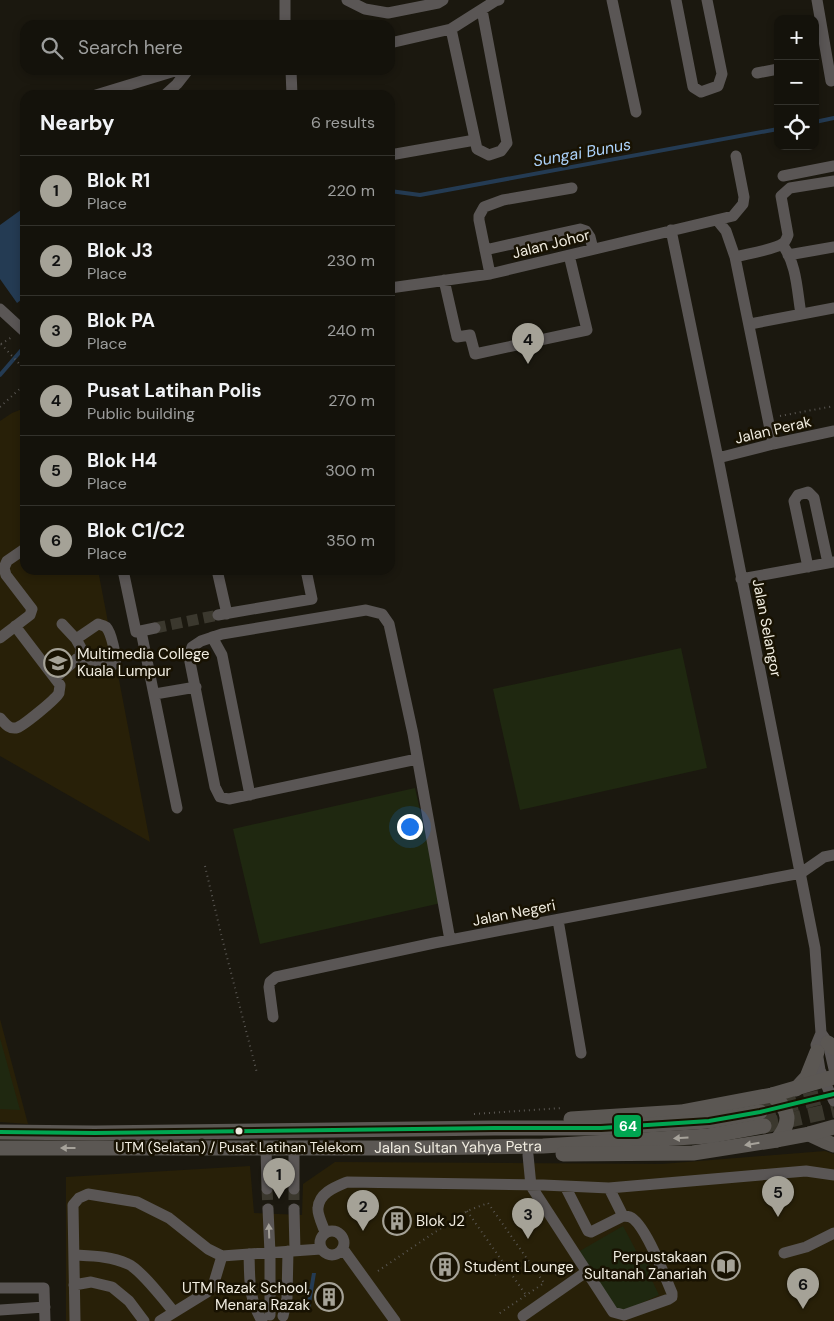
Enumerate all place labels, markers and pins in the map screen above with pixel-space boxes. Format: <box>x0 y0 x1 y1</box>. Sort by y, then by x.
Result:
pin: 4 <box>512 323 544 364</box>
place label: Multimedia College Kuala Lumpur <box>77 644 209 681</box>
school or university icon: Multimedia College Kuala Lumpur <box>43 648 73 678</box>
marker: UTM (Selatan) / Pusat Latihan Telekom <box>234 1126 244 1136</box>
place label: UTM (Selatan) / Pusat Latihan Telekom <box>115 1138 363 1156</box>
pin: 1 <box>263 1158 295 1199</box>
pin: 5 <box>762 1176 794 1217</box>
pin: 2 <box>347 1190 379 1231</box>
pin: 3 <box>512 1198 544 1239</box>
building icon: Blok J2 <box>382 1206 412 1236</box>
place label: Blok J2 <box>416 1211 465 1231</box>
place label: Perpustakaan Sultanah Zanariah <box>584 1247 707 1284</box>
library icon: Perpustakaan Sultanah Zanariah <box>711 1251 741 1281</box>
building icon: Student Lounge <box>430 1252 460 1282</box>
place label: Student Lounge <box>464 1257 574 1277</box>
pin: 6 <box>787 1268 819 1309</box>
place label: UTM Razak School, Menara Razak <box>182 1278 310 1315</box>
building icon: UTM Razak School, Menara Razak <box>314 1282 344 1312</box>

